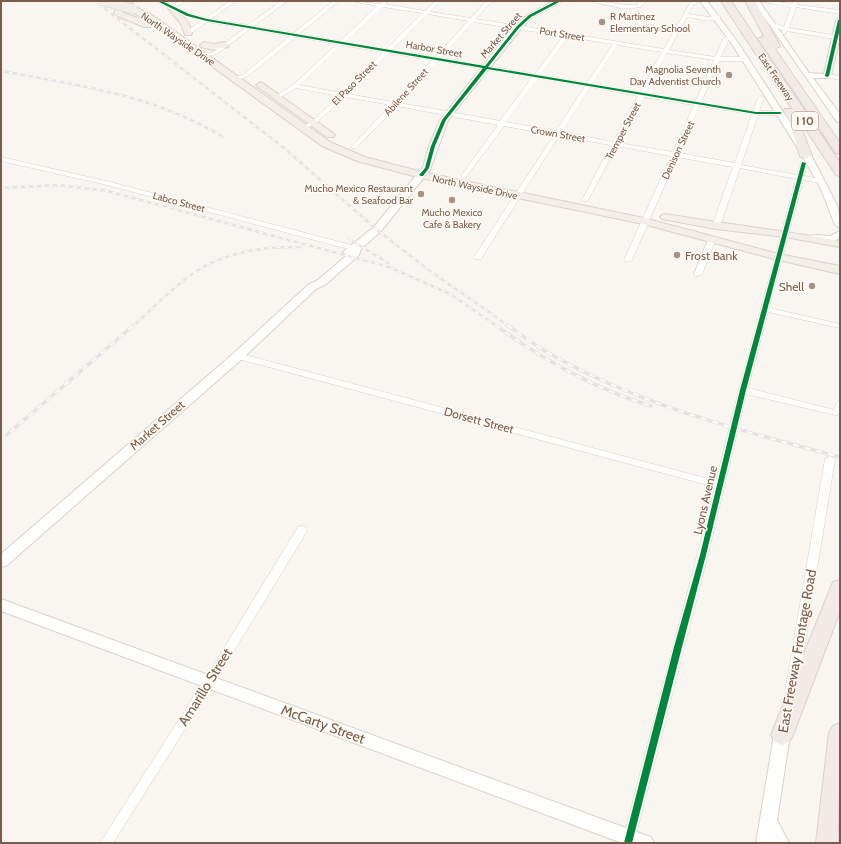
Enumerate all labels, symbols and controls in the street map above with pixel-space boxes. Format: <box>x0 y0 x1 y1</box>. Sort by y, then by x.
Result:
street label: North Wayside Drive <box>138 9 218 69</box>
street label: Market Street <box>477 9 525 61</box>
place label: R Martinez Elementary School <box>610 10 691 35</box>
marker: R Martinez Elementary School <box>597 17 607 27</box>
street label: Port Street <box>538 24 586 44</box>
street label: Harbor Street <box>405 38 464 60</box>
street label: East Freeway <box>755 51 797 103</box>
street label: El Paso Street <box>329 57 380 108</box>
place label: Magnolia Seventh Day Adventist Church <box>630 63 721 88</box>
street label: Abilene Street <box>381 65 431 119</box>
marker: Magnolia Seventh Day Adventist Church <box>724 70 734 80</box>
street label: Tremper Street <box>602 100 644 162</box>
road number: I 10 <box>792 112 818 130</box>
street label: Denison Street <box>659 118 698 181</box>
street label: Crown Street <box>530 123 587 145</box>
street label: North Wayside Drive <box>431 172 519 202</box>
place label: Mucho Mexico Restaurant & Seafood Bar <box>305 182 414 207</box>
street label: Labco Street <box>152 189 207 215</box>
marker: Mucho Mexico Restaurant & Seafood Bar <box>416 189 426 199</box>
marker: Mucho Mexico Cafe & Bakery <box>447 195 457 205</box>
place label: Mucho Mexico Cafe & Bakery <box>422 206 483 231</box>
place label: Frost Bank <box>685 248 738 263</box>
marker: Frost Bank <box>672 250 682 260</box>
place label: Shell <box>779 279 804 294</box>
marker: Shell <box>807 281 817 291</box>
street label: Market Street <box>126 397 188 453</box>
street label: Dorsett Street <box>442 403 516 437</box>
street label: Lyons Avenue <box>690 464 720 536</box>
street label: East Freeway Frontage Road <box>774 568 820 734</box>
street label: Amarillo Street <box>174 645 236 729</box>
street label: McCarty Street <box>279 700 368 748</box>

